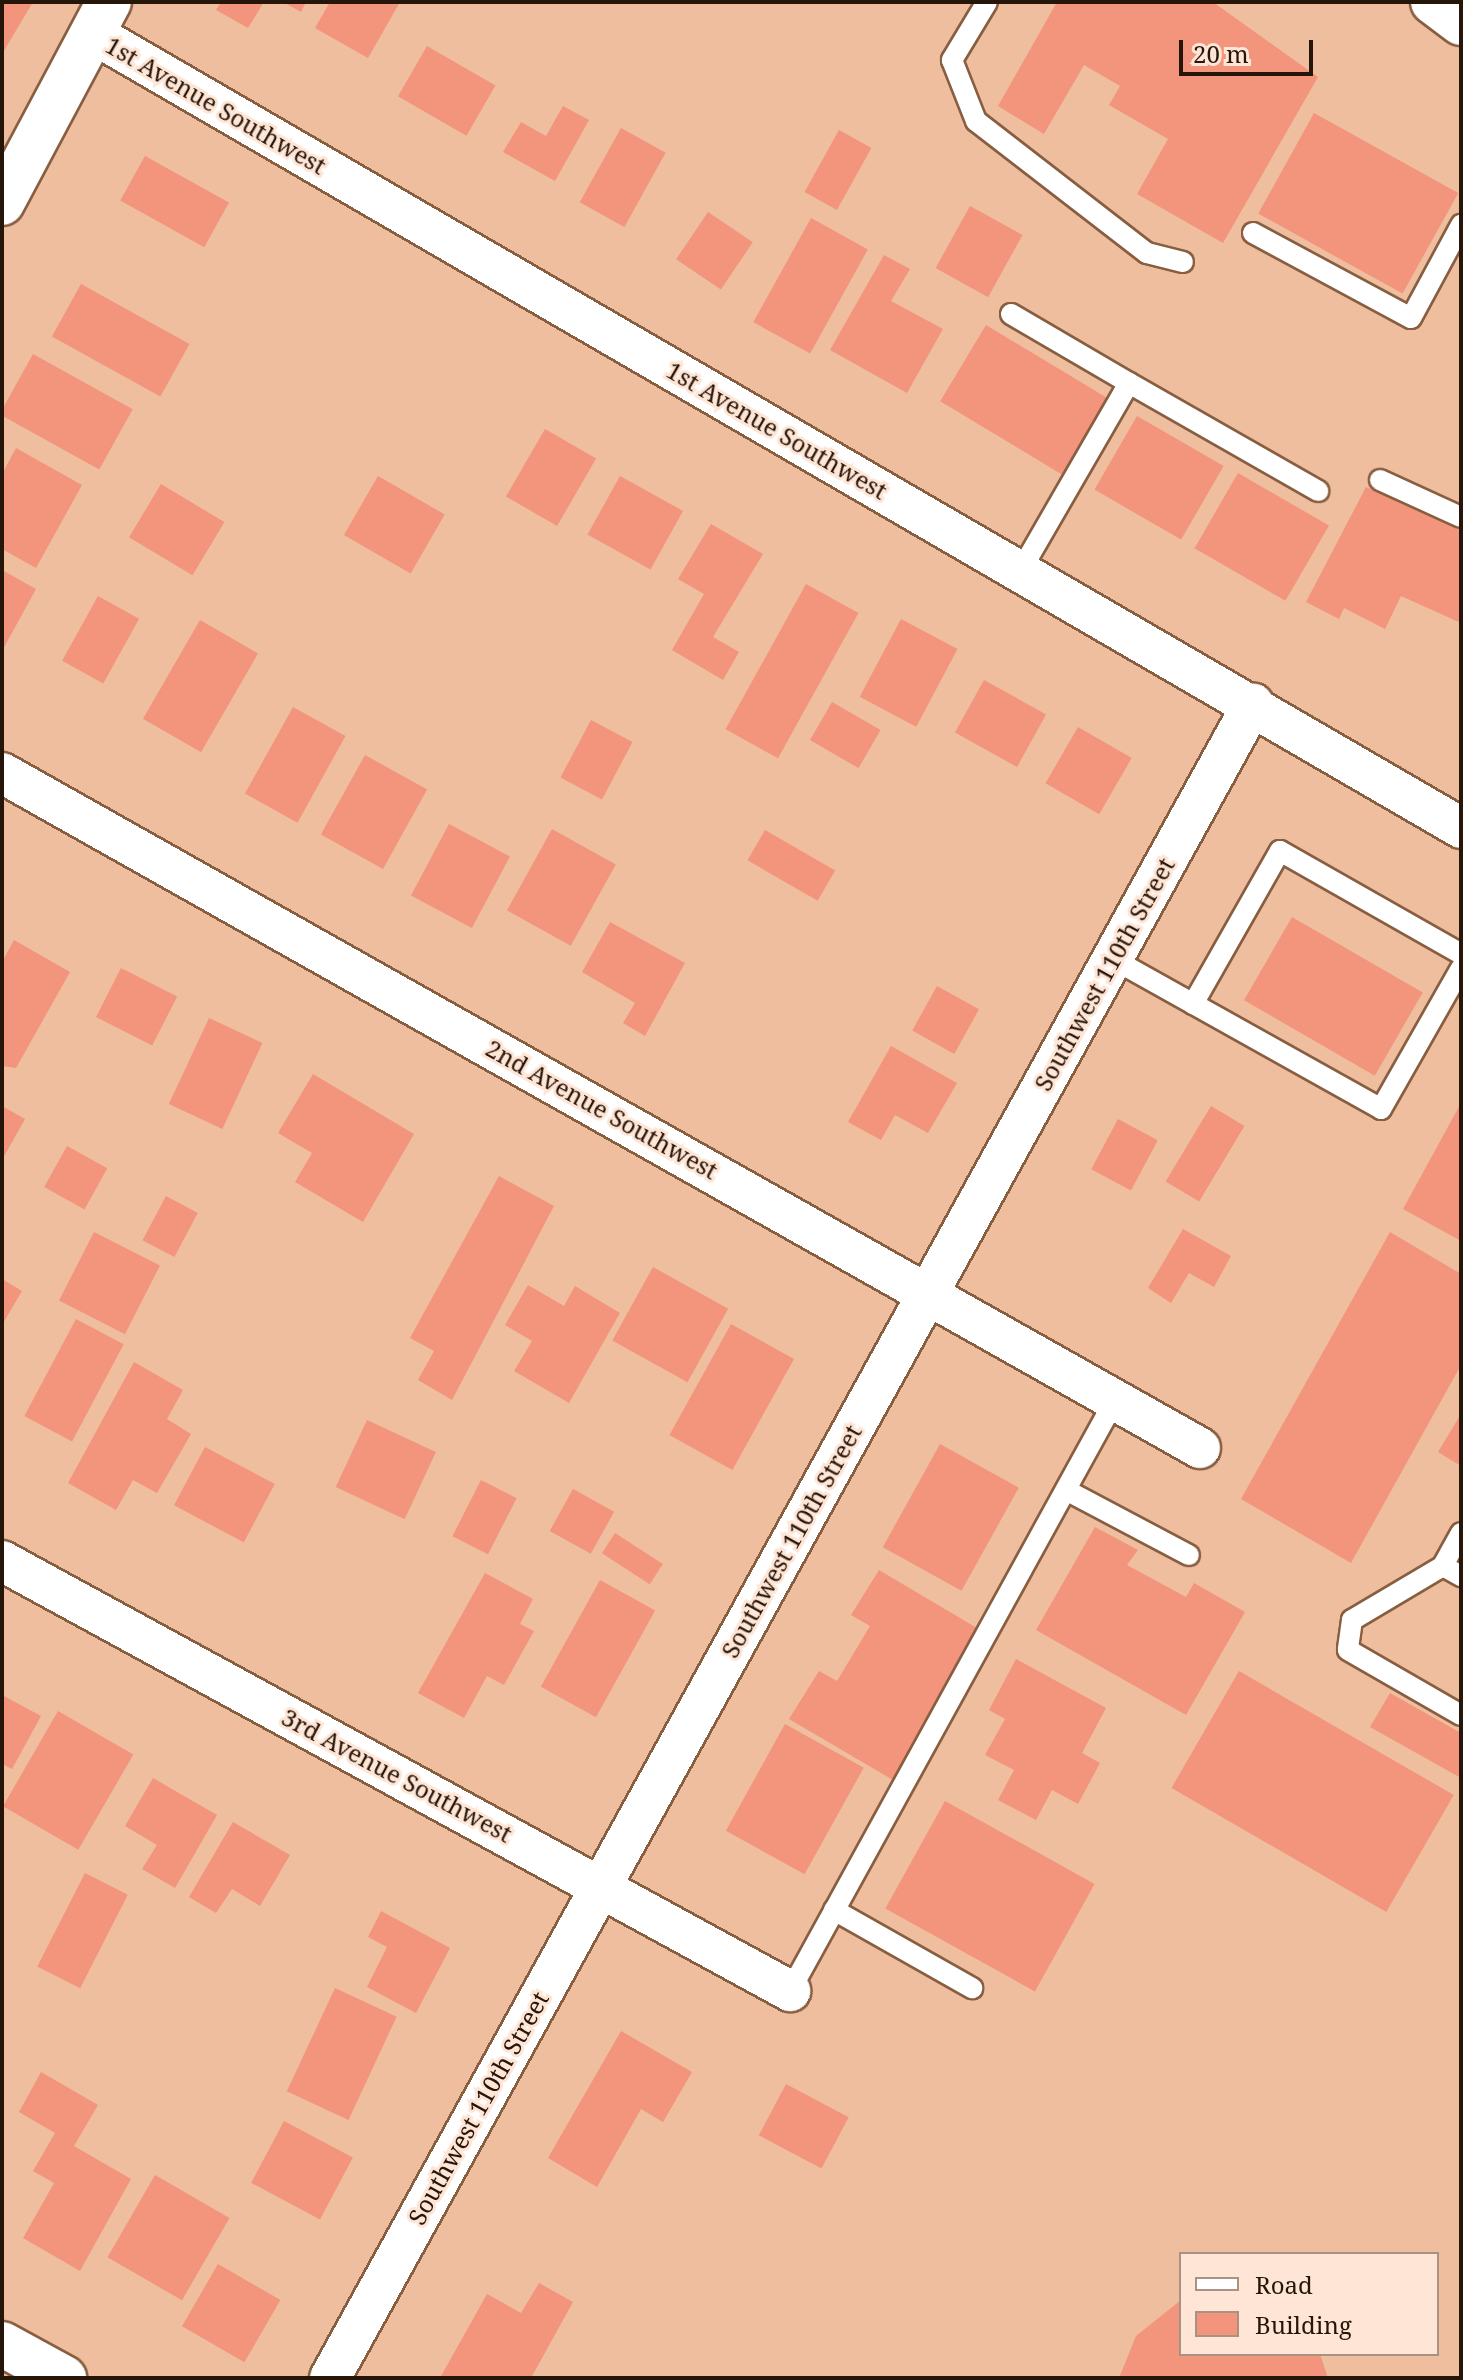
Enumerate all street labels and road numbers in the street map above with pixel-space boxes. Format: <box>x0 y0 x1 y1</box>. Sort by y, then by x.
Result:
street label: 1st Avenue Southwest <box>101 30 331 180</box>
street label: 1st Avenue Southwest <box>662 355 892 505</box>
street label: Southwest 110th Street <box>1028 852 1180 1096</box>
street label: 2nd Avenue Southwest <box>481 1033 723 1185</box>
street label: Southwest 110th Street <box>715 1419 867 1663</box>
street label: 3rd Avenue Southwest <box>277 1702 517 1848</box>
street label: Southwest 110th Street <box>402 1986 554 2230</box>

